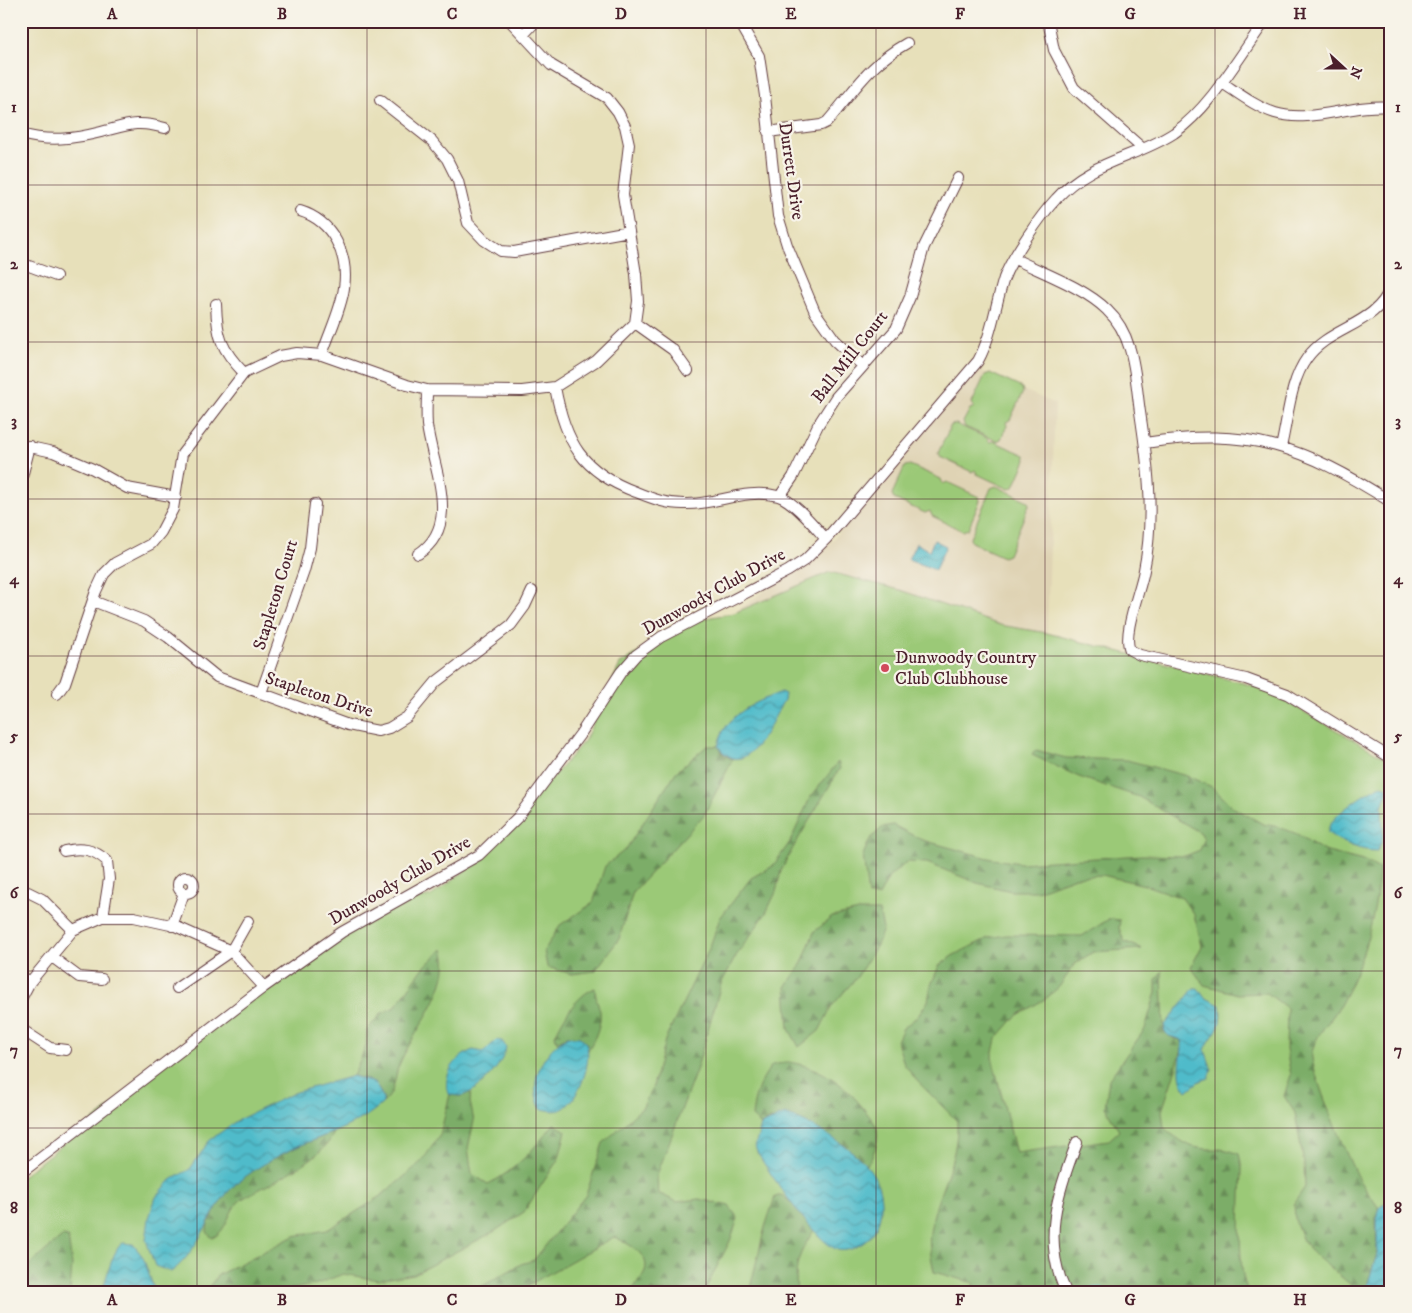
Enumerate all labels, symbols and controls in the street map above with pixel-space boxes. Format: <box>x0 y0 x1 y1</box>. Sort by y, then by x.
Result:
text: A <box>106 4 118 24</box>
text: B <box>277 4 287 24</box>
text: C <box>447 4 457 24</box>
text: D <box>615 4 627 24</box>
text: E <box>785 4 797 24</box>
text: F <box>955 4 965 24</box>
text: G <box>1124 4 1136 24</box>
text: H <box>1293 4 1307 24</box>
north arrow <box>1320 42 1370 92</box>
text: N <box>1345 64 1366 81</box>
text: 1 <box>11 97 17 117</box>
text: 1 <box>1395 97 1401 117</box>
street label: Durrett Drive <box>773 121 809 221</box>
text: 2 <box>10 254 19 274</box>
text: 2 <box>1394 254 1403 274</box>
street label: Ball Mill Court <box>807 306 893 408</box>
text: 3 <box>11 411 17 431</box>
text: 3 <box>1395 411 1401 431</box>
street label: Stapleton Court <box>249 537 303 653</box>
street label: Dunwoody Club Drive <box>639 544 789 640</box>
text: 4 <box>8 569 19 589</box>
text: 4 <box>1392 569 1403 589</box>
place label: Dunwoody Country Club Clubhouse <box>895 647 1037 690</box>
marker: Dunwoody Country Club Clubhouse <box>879 662 891 674</box>
street label: Stapleton Drive <box>262 667 376 723</box>
text: 5 <box>9 726 18 746</box>
text: 5 <box>1393 726 1402 746</box>
street label: Dunwoody Club Drive <box>325 831 475 931</box>
text: 6 <box>10 883 20 903</box>
text: 6 <box>1394 883 1404 903</box>
text: 7 <box>10 1040 18 1060</box>
text: 7 <box>1394 1040 1402 1060</box>
text: 8 <box>10 1198 18 1218</box>
text: 8 <box>1394 1198 1402 1218</box>
text: A <box>106 1290 118 1310</box>
text: B <box>277 1290 287 1310</box>
text: C <box>447 1290 457 1310</box>
text: D <box>615 1290 627 1310</box>
text: E <box>785 1290 797 1310</box>
text: F <box>955 1290 965 1310</box>
text: G <box>1124 1290 1136 1310</box>
text: H <box>1293 1290 1307 1310</box>

